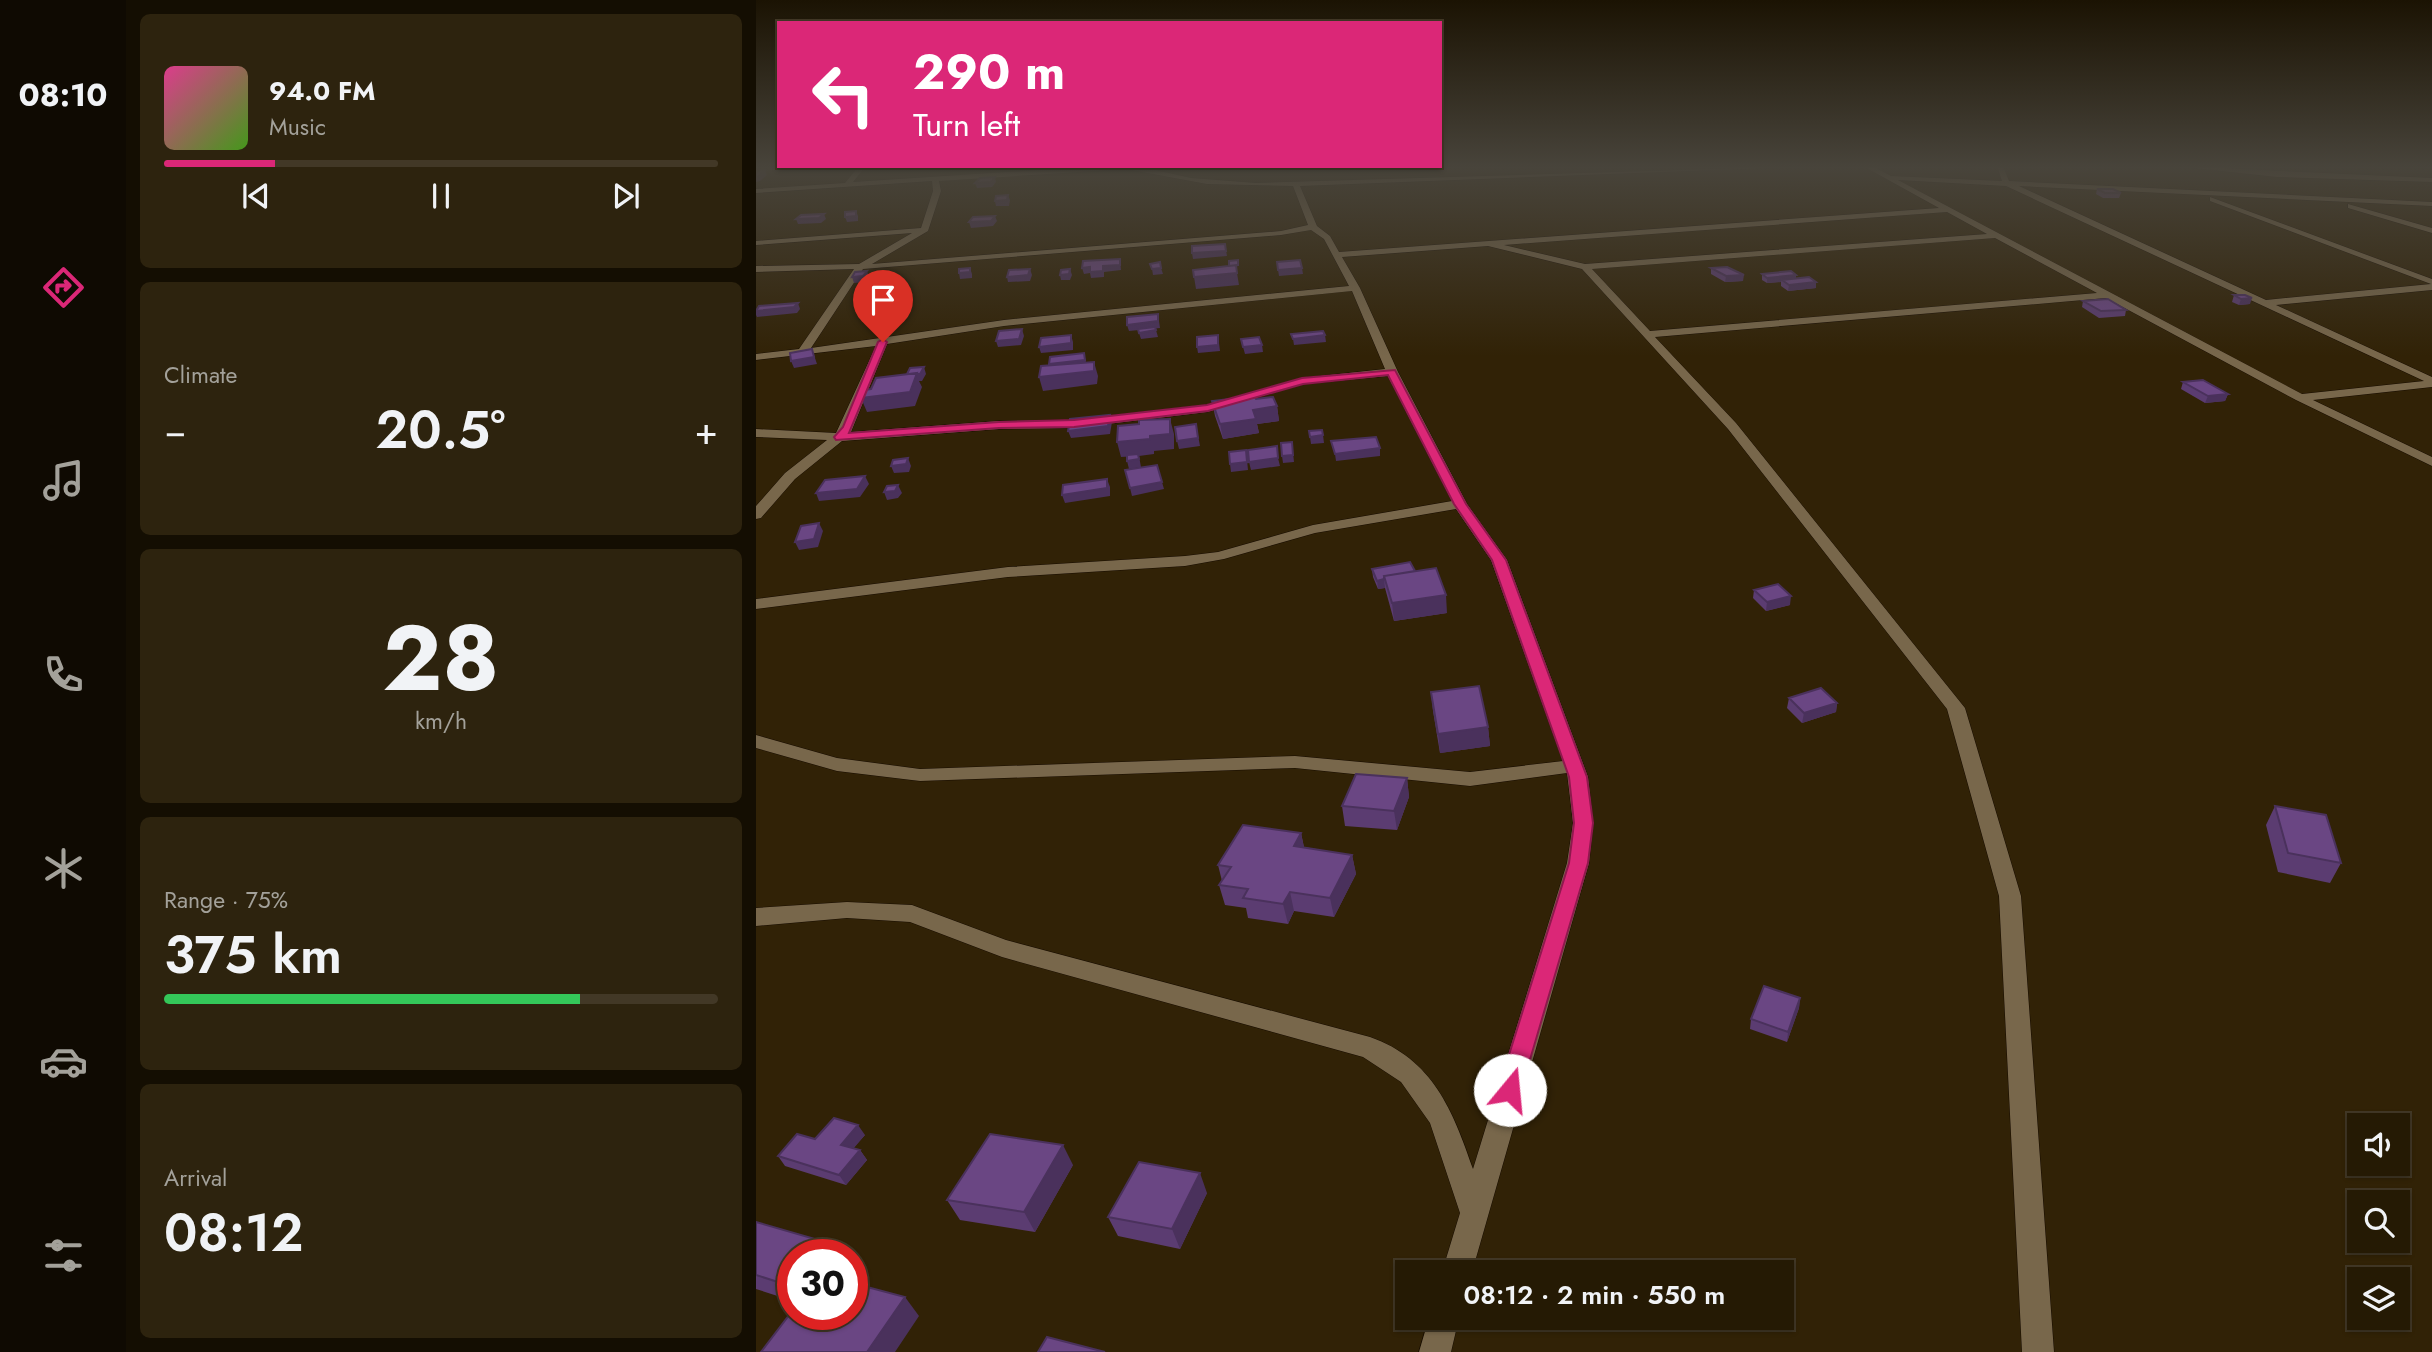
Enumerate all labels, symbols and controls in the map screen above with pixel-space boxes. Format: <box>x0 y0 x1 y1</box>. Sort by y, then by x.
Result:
text: 290 m <box>913 37 1065 107</box>
icon: left <box>798 49 889 140</box>
text: 08:10 <box>18 72 108 118</box>
text: 94.0 FM <box>269 72 375 110</box>
text: Turn left <box>913 102 1020 148</box>
text: Music <box>269 110 326 144</box>
icon: previous <box>237 177 275 215</box>
icon: pause <box>422 177 460 215</box>
icon: next <box>607 177 645 215</box>
icon: directions <box>39 263 88 312</box>
pin <box>853 270 913 342</box>
icon: arrive <box>864 281 902 319</box>
text: Climate <box>164 358 237 392</box>
text: 20.5° <box>376 392 505 468</box>
text: − <box>164 403 186 458</box>
text: + <box>695 403 718 458</box>
icon: music <box>39 456 88 505</box>
text: 28 <box>383 593 499 724</box>
icon: phone <box>39 650 88 699</box>
text: km/h <box>415 704 467 738</box>
icon: climate <box>39 844 88 893</box>
text: Range · 75% <box>164 883 288 917</box>
text: 375 km <box>164 917 342 993</box>
icon: car <box>39 1037 88 1086</box>
position arrow <box>1473 1053 1547 1127</box>
map controls <box>2347 1113 2410 1330</box>
button: sound <box>2347 1113 2410 1176</box>
text: Arrival <box>164 1161 227 1195</box>
button: search <box>2347 1190 2410 1253</box>
text: 08:12 <box>164 1195 303 1271</box>
icon: filters <box>39 1231 88 1280</box>
speed limit sign: 30 <box>777 1239 868 1330</box>
button: layers <box>2347 1267 2410 1330</box>
text: 08:12 · 2 min · 550 m <box>1464 1276 1725 1314</box>

